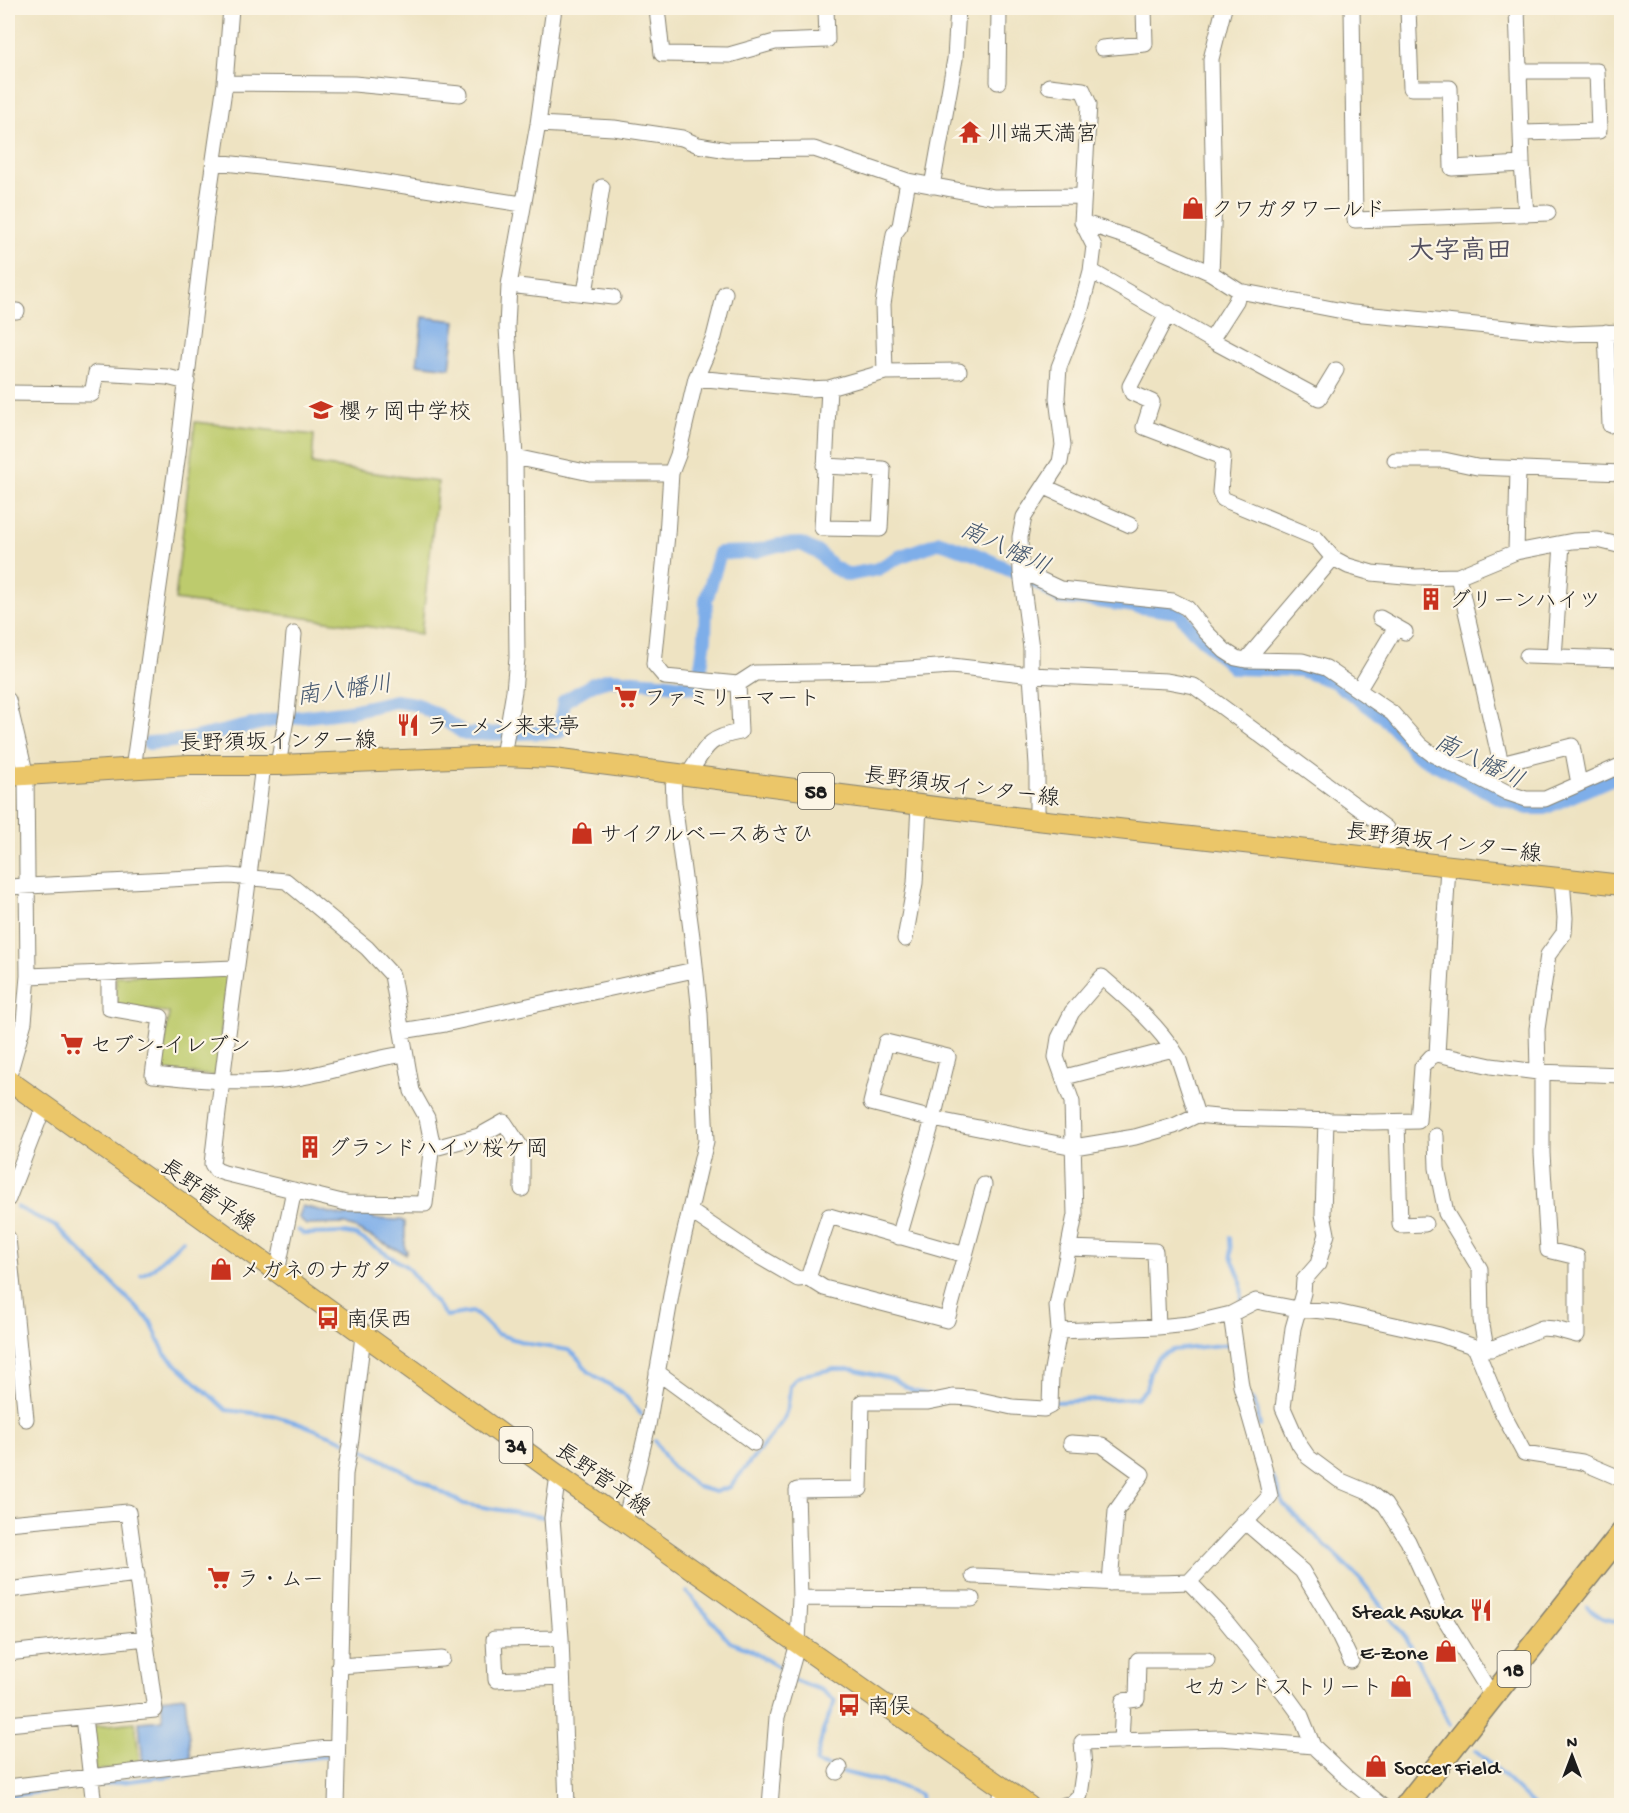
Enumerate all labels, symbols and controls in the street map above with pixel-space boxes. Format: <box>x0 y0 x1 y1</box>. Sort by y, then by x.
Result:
temple icon: 川端天満宮 <box>957 119 983 145</box>
place label: 川端天満宮 <box>988 122 1098 149</box>
shop icon: クワガタワールド <box>1180 195 1206 221</box>
place label: クワガタワールド <box>1211 199 1386 225</box>
district label: 大字高田 <box>1408 236 1512 269</box>
school or university icon: 櫻ヶ岡中学校 <box>308 397 334 423</box>
place label: 櫻ヶ岡中学校 <box>339 399 471 427</box>
water label: 南八幡川 <box>955 516 1055 584</box>
building icon: グリーンハイツ <box>1418 586 1444 612</box>
place label: グリーンハイツ <box>1449 589 1601 616</box>
water label: 南八幡川 <box>295 670 394 714</box>
supermarket icon: ファミリーマート <box>613 684 639 710</box>
place label: ファミリーマート <box>644 688 820 714</box>
restaurant icon: ラーメン来来亭 <box>395 712 421 738</box>
place label: ラーメン来来亭 <box>426 714 580 742</box>
street label: 長野須坂インター線 <box>179 728 377 759</box>
water label: 南八幡川 <box>1429 728 1528 797</box>
street label: 長野須坂インター線 <box>862 763 1061 814</box>
road number: 58 <box>798 773 834 809</box>
street label: 長野須坂インター線 <box>1344 819 1543 870</box>
shop icon: サイクルベースあさひ <box>569 820 595 846</box>
place label: サイクルベースあさひ <box>600 824 814 850</box>
supermarket icon: セブン-イレブン <box>59 1031 85 1057</box>
place label: セブン-イレブン <box>90 1034 251 1061</box>
building icon: グランドハイツ桜ケ岡 <box>297 1134 323 1160</box>
place label: グランドハイツ桜ケ岡 <box>328 1137 548 1164</box>
street label: 長野菅平線 <box>154 1154 260 1239</box>
shop icon: メガネのナガタ <box>208 1256 234 1282</box>
place label: メガネのナガタ <box>239 1260 393 1286</box>
bus stop icon: 南俣西 <box>315 1305 341 1331</box>
place label: 南俣西 <box>346 1308 412 1335</box>
road number: 34 <box>500 1427 532 1463</box>
street label: 長野菅平線 <box>549 1438 655 1523</box>
supermarket icon: ラ・ムー <box>206 1565 232 1591</box>
place label: ラ・ムー <box>237 1569 324 1595</box>
restaurant icon: Steak Asuka <box>1468 1597 1494 1623</box>
place label: Steak Asuka <box>1352 1601 1464 1627</box>
shop icon: E-Zone <box>1433 1638 1459 1664</box>
place label: E-Zone <box>1360 1642 1429 1668</box>
road number: 18 <box>1498 1651 1530 1687</box>
shop icon: セカンドストリート <box>1388 1673 1414 1699</box>
place label: セカンドストリート <box>1183 1677 1383 1703</box>
bus stop icon: 南俣 <box>836 1692 862 1718</box>
place label: 南俣 <box>867 1695 911 1722</box>
north arrow <box>1542 1726 1602 1786</box>
text: N <box>1567 1735 1578 1754</box>
shop icon: Soccer Field <box>1363 1753 1389 1779</box>
place label: Soccer Field <box>1394 1757 1502 1783</box>

